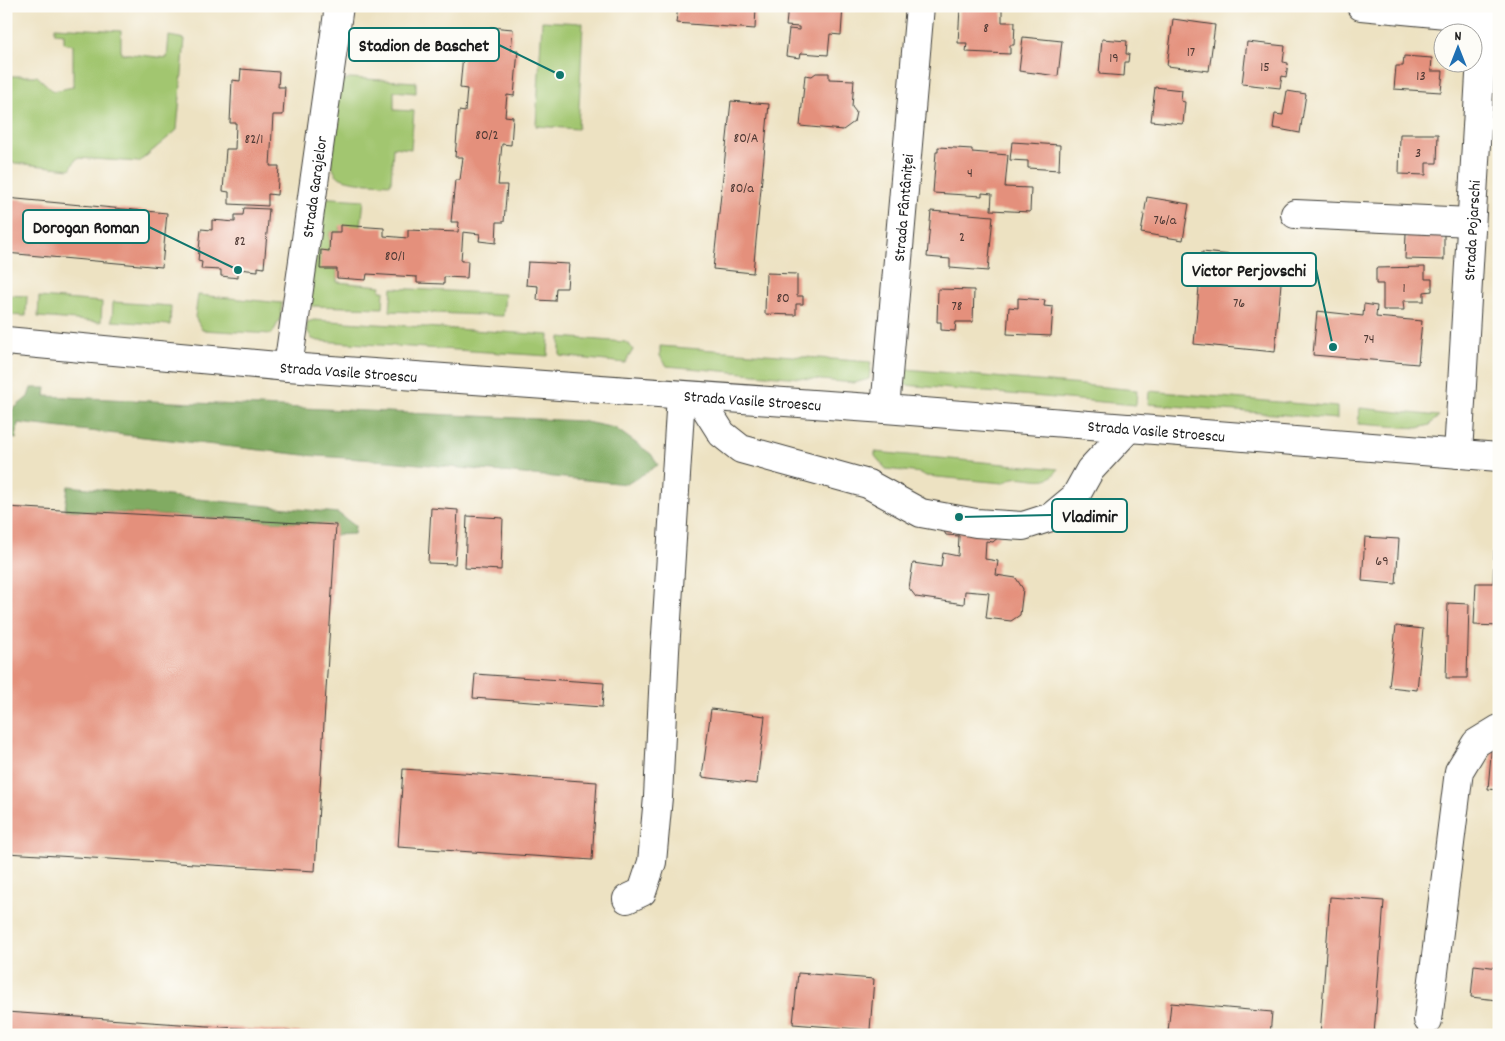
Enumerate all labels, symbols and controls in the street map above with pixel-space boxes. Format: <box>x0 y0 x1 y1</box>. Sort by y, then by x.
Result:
house number: 8 <box>983 19 989 39</box>
north arrow <box>1432 22 1482 72</box>
text: N <box>1455 27 1462 47</box>
callout: Stadion de Baschet <box>349 28 499 61</box>
text: Stadion de Baschet <box>359 35 489 60</box>
house number: 17 <box>1187 43 1195 63</box>
house number: 19 <box>1109 49 1119 69</box>
house number: 15 <box>1260 58 1270 78</box>
house number: 13 <box>1416 67 1426 87</box>
house number: 80/2 <box>475 126 499 146</box>
house number: 80/A <box>734 129 759 149</box>
house number: 82/1 <box>245 130 263 150</box>
street label: Strada Garajelor <box>297 135 334 239</box>
house number: 3 <box>1415 144 1421 164</box>
street label: Strada Fântâniței <box>889 153 921 263</box>
house number: 4 <box>967 164 973 184</box>
house number: 80/a <box>730 179 754 199</box>
street label: Strada Pojarschi <box>1459 180 1488 281</box>
callout: Dorogan Roman <box>23 210 149 243</box>
house number: 76/a <box>1154 211 1177 231</box>
text: Dorogan Roman <box>33 217 139 242</box>
house number: 2 <box>959 228 965 248</box>
house number: 82 <box>234 232 246 252</box>
house number: 80/1 <box>385 247 405 267</box>
callout: Victor Perjovschi <box>1182 253 1316 286</box>
text: Victor Perjovschi <box>1192 260 1307 285</box>
house number: 1 <box>1402 279 1406 299</box>
house number: 80 <box>776 289 790 309</box>
house number: 76 <box>1233 294 1245 314</box>
house number: 78 <box>952 297 963 317</box>
house number: 74 <box>1363 330 1375 350</box>
street label: Strada Vasile Stroescu <box>279 357 418 390</box>
street label: Strada Vasile Stroescu <box>683 386 822 418</box>
street label: Strada Vasile Stroescu <box>1087 416 1226 450</box>
callout: Vladimir <box>1052 499 1127 532</box>
text: Vladimir <box>1062 506 1118 531</box>
house number: 69 <box>1375 552 1389 572</box>

